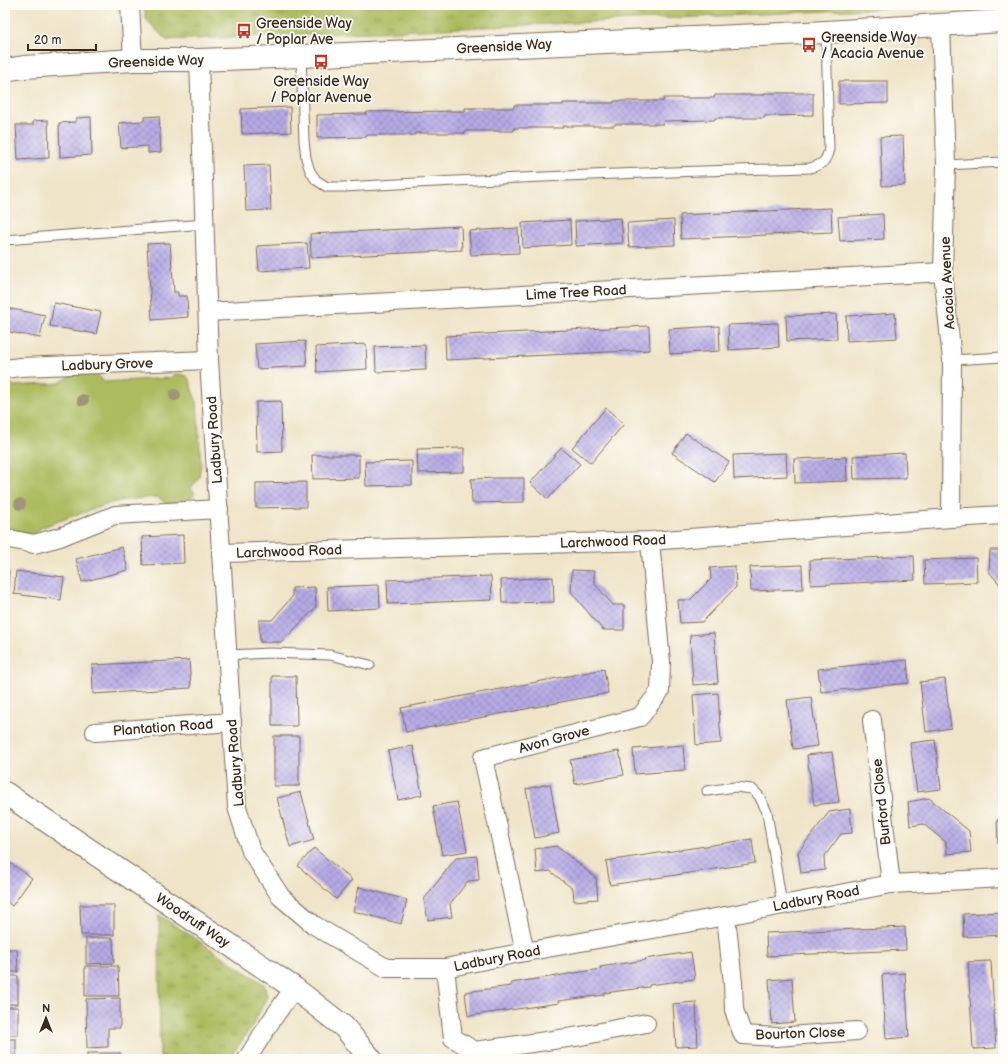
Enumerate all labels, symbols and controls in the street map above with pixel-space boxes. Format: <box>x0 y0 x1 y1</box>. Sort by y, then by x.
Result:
place label: Greenside Way / Poplar Ave <box>256 15 352 48</box>
bus stop icon: Greenside Way / Poplar Ave <box>235 22 253 40</box>
scale bar <box>28 26 96 52</box>
place label: Greenside Way / Acacia Avenue <box>821 29 924 62</box>
text: 20 m <box>34 33 61 48</box>
street label: Greenside Way <box>456 35 553 57</box>
bus stop icon: Greenside Way / Acacia Avenue <box>800 36 818 54</box>
street label: Greenside Way <box>108 51 205 72</box>
bus stop icon: Greenside Way / Poplar Avenue <box>312 53 330 71</box>
place label: Greenside Way / Poplar Avenue <box>270 73 372 106</box>
street label: Acacia Avenue <box>937 236 958 330</box>
street label: Lime Tree Road <box>525 281 627 304</box>
street label: Ladbury Grove <box>61 354 153 375</box>
street label: Ladbury Road <box>203 396 226 484</box>
street label: Larchwood Road <box>560 531 666 552</box>
street label: Larchwood Road <box>236 541 342 562</box>
street label: Plantation Road <box>112 716 214 739</box>
street label: Ladbury Road <box>223 718 248 807</box>
street label: Avon Grove <box>517 722 591 757</box>
street label: Burford Close <box>869 758 894 846</box>
street label: Ladbury Road <box>771 882 861 915</box>
street label: Woodruff Way <box>152 889 234 952</box>
street label: Ladbury Road <box>452 942 542 975</box>
north arrow <box>26 998 66 1038</box>
text: N <box>42 1002 50 1015</box>
street label: Bourton Close <box>755 1023 845 1044</box>

